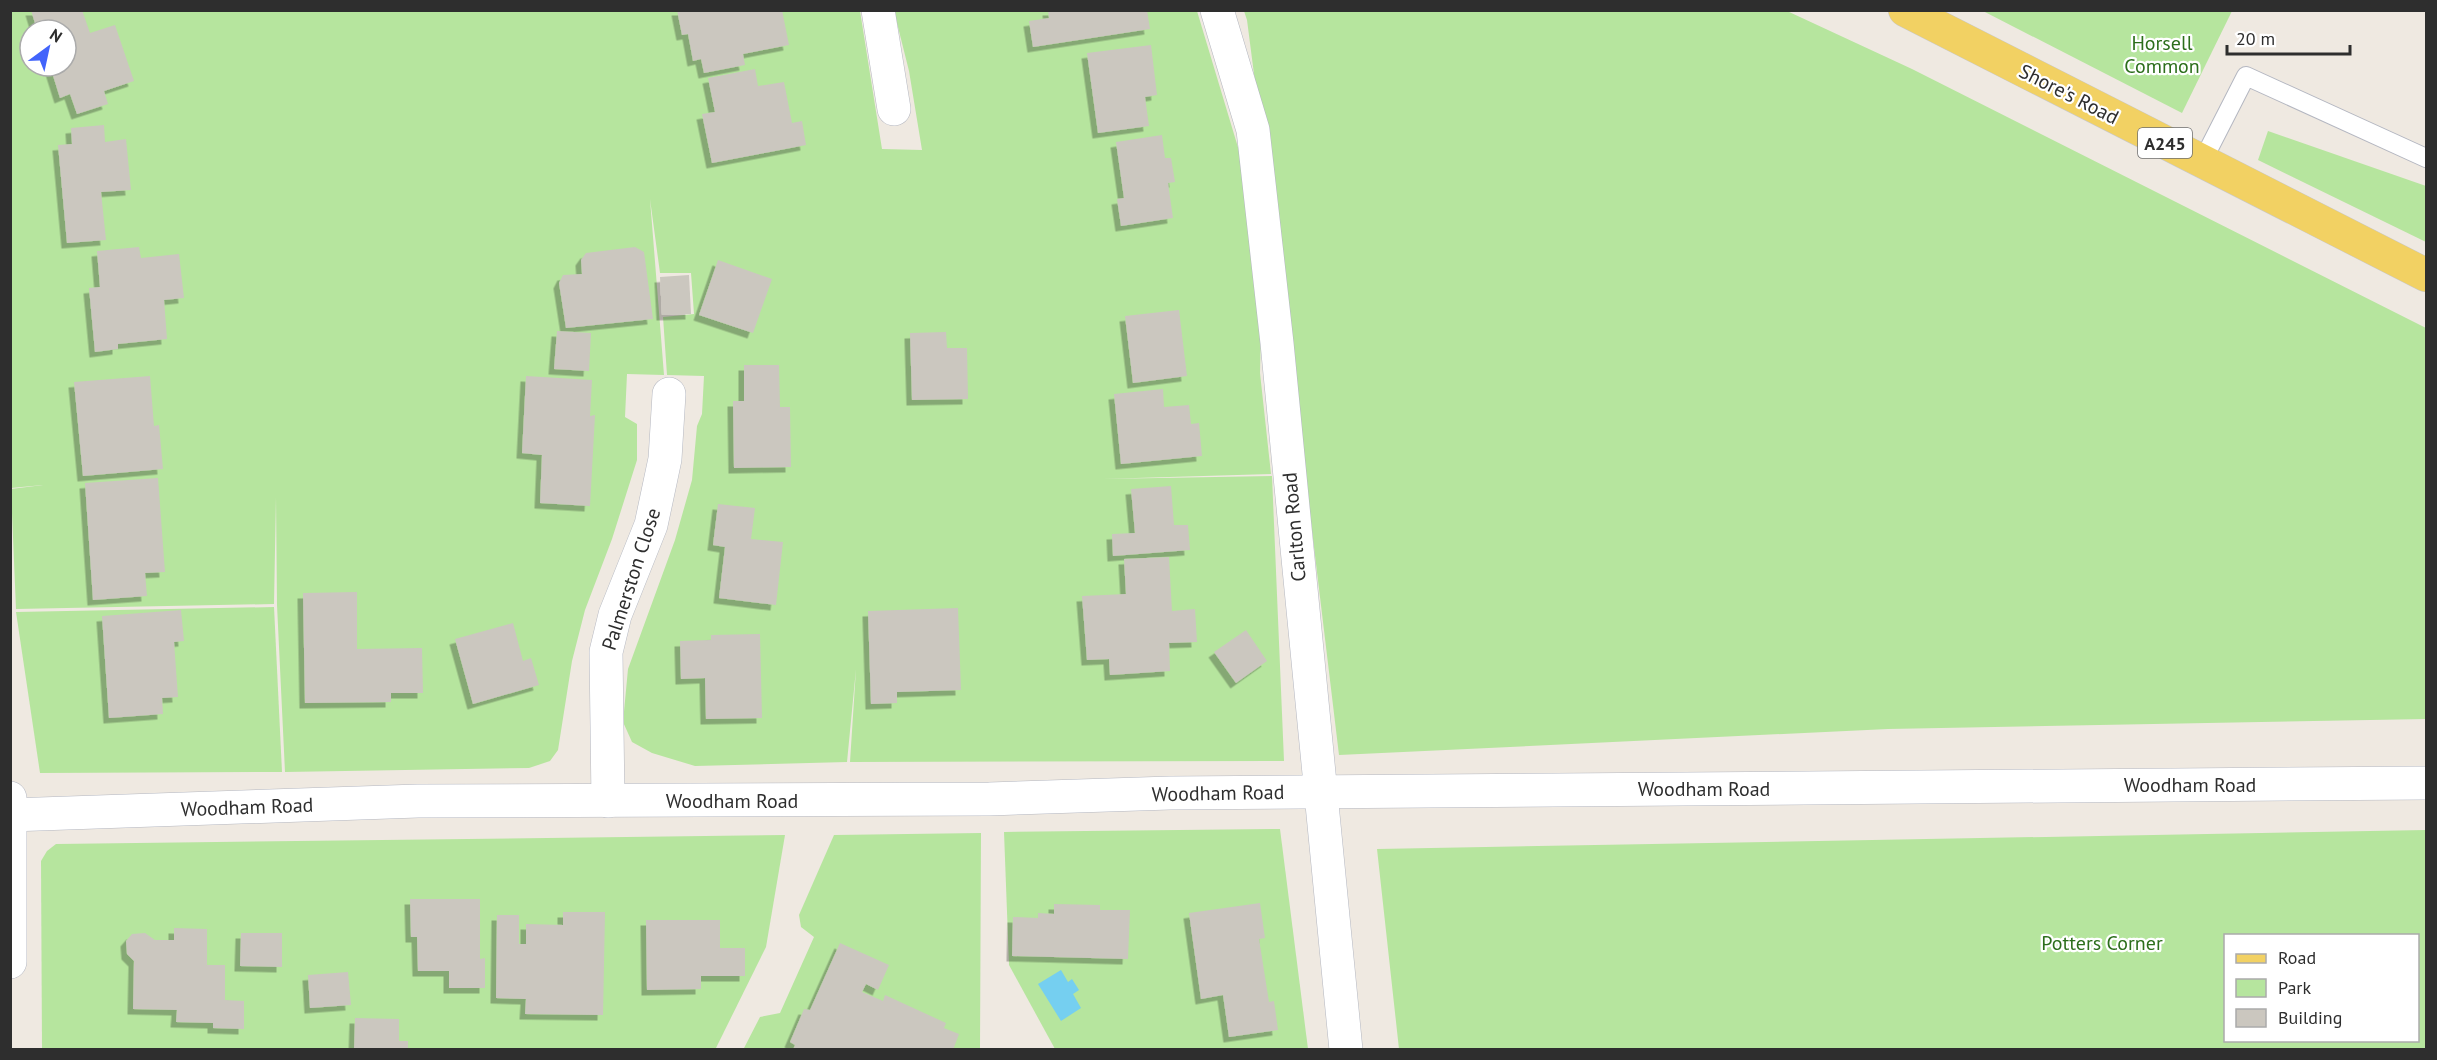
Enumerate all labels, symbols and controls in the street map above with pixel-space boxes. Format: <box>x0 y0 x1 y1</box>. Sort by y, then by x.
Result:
north arrow <box>18 18 78 78</box>
scale bar <box>2227 18 2350 56</box>
text: N <box>46 24 66 47</box>
text: 20 m <box>2236 27 2275 50</box>
park label: Horsell Common <box>2124 30 2200 79</box>
street label: Shore's Road <box>2015 58 2123 130</box>
road number: A245 <box>2138 128 2192 158</box>
street label: Carlton Road <box>1276 471 1312 583</box>
street label: Palmerston Close <box>596 505 666 653</box>
street label: Woodham Road <box>2124 772 2256 798</box>
street label: Woodham Road <box>1638 776 1770 802</box>
street label: Woodham Road <box>1151 779 1285 807</box>
street label: Woodham Road <box>666 788 798 814</box>
street label: Woodham Road <box>180 792 314 822</box>
park label: Potters Corner <box>2041 930 2163 956</box>
legend <box>2224 934 2419 1042</box>
text: Road <box>2278 946 2316 969</box>
text: Park <box>2278 976 2311 999</box>
text: Building <box>2278 1006 2342 1029</box>

